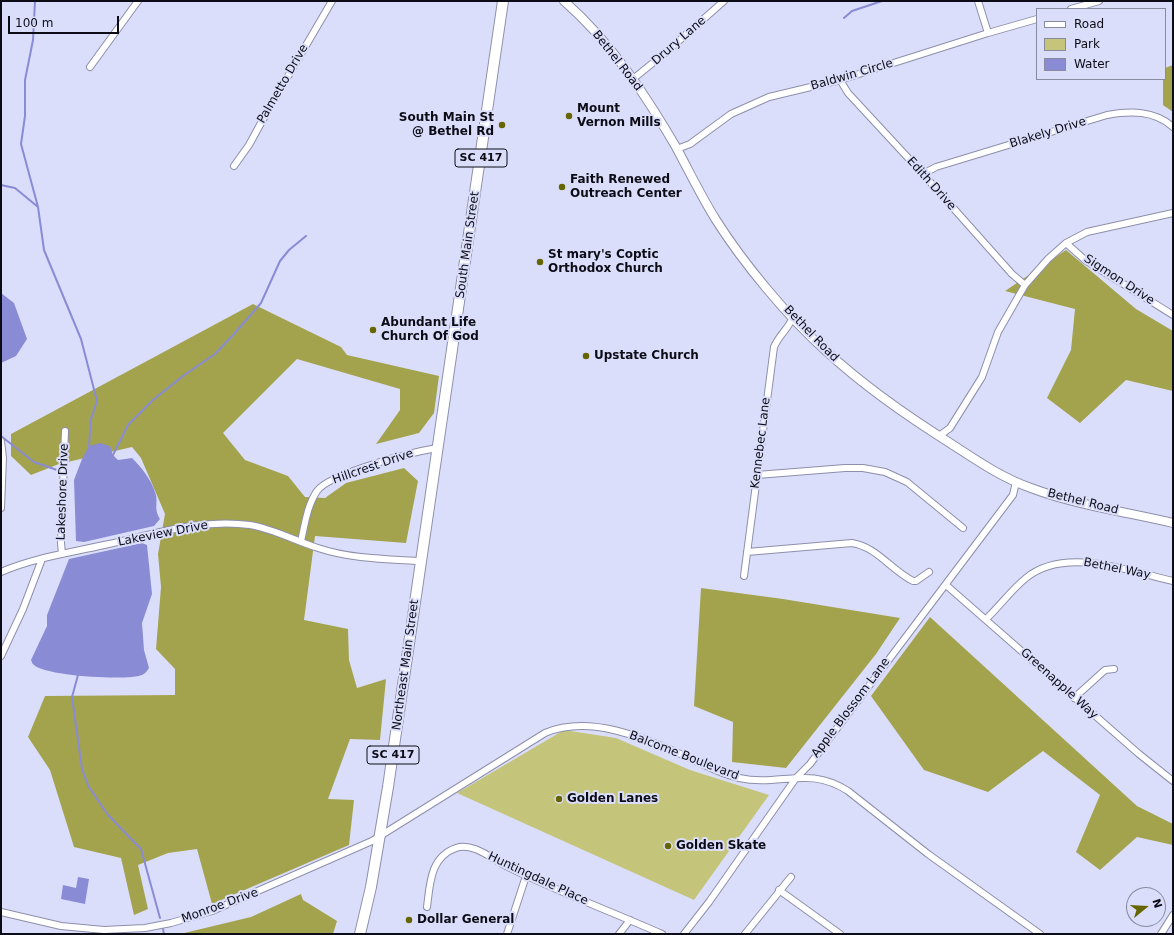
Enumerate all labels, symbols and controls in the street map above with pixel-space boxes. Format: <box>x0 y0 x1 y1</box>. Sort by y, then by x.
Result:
scale bar <box>10 8 121 34</box>
legend <box>1036 8 1166 80</box>
street label: Drury Lane <box>649 14 709 68</box>
text: 100 m <box>15 16 53 30</box>
text: Road <box>1074 17 1104 31</box>
street label: Bethel Road <box>589 28 645 94</box>
text: Park <box>1074 37 1100 51</box>
street label: Palmetto Drive <box>255 42 311 126</box>
street label: Baldwin Circle <box>809 56 895 94</box>
text: Water <box>1074 57 1109 71</box>
place label: Mount Vernon Mills <box>577 102 661 130</box>
place label: South Main St @ Bethel Rd <box>399 111 494 139</box>
marker: Mount Vernon Mills <box>564 111 574 121</box>
street label: Blakely Drive <box>1008 115 1088 151</box>
marker: South Main St @ Bethel Rd <box>497 120 507 130</box>
road number: SC 417 <box>455 149 507 167</box>
street label: Edith Drive <box>903 154 959 214</box>
place label: Faith Renewed Outreach Center <box>570 173 682 201</box>
marker: Faith Renewed Outreach Center <box>557 182 567 192</box>
street label: South Main Street <box>453 191 483 299</box>
place label: St mary's Coptic Orthodox Church <box>548 248 663 276</box>
street label: Sigmon Drive <box>1081 252 1157 308</box>
marker: St mary's Coptic Orthodox Church <box>535 257 545 267</box>
street label: Bethel Road <box>781 303 841 365</box>
place label: Abundant Life Church Of God <box>381 316 479 344</box>
marker: Abundant Life Church Of God <box>368 325 378 335</box>
place label: Upstate Church <box>594 349 699 363</box>
marker: Upstate Church <box>581 351 591 361</box>
street label: Kennebec Lane <box>748 397 774 489</box>
street label: Lakeshore Drive <box>54 443 72 541</box>
street label: Hillcrest Drive <box>331 446 415 488</box>
street label: Bethel Road <box>1046 486 1120 518</box>
street label: Lakeview Drive <box>117 518 209 550</box>
street label: Bethel Way <box>1082 555 1152 583</box>
street label: Northeast Main Street <box>390 599 422 731</box>
street label: Greenapple Way <box>1017 646 1101 722</box>
street label: Apple Blossom Lane <box>809 655 893 761</box>
street label: Balcome Boulevard <box>627 728 741 784</box>
road number: SC 417 <box>367 746 419 764</box>
place label: Golden Lanes <box>567 792 658 806</box>
marker: Golden Lanes <box>554 794 564 804</box>
place label: Golden Skate <box>676 839 766 853</box>
marker: Golden Skate <box>663 841 673 851</box>
street label: Huntingdale Place <box>486 849 590 909</box>
street label: Monroe Drive <box>180 885 260 927</box>
north arrow <box>1126 887 1166 927</box>
text: N <box>1149 897 1165 910</box>
place label: Dollar General <box>417 913 514 927</box>
marker: Dollar General <box>404 915 414 925</box>

